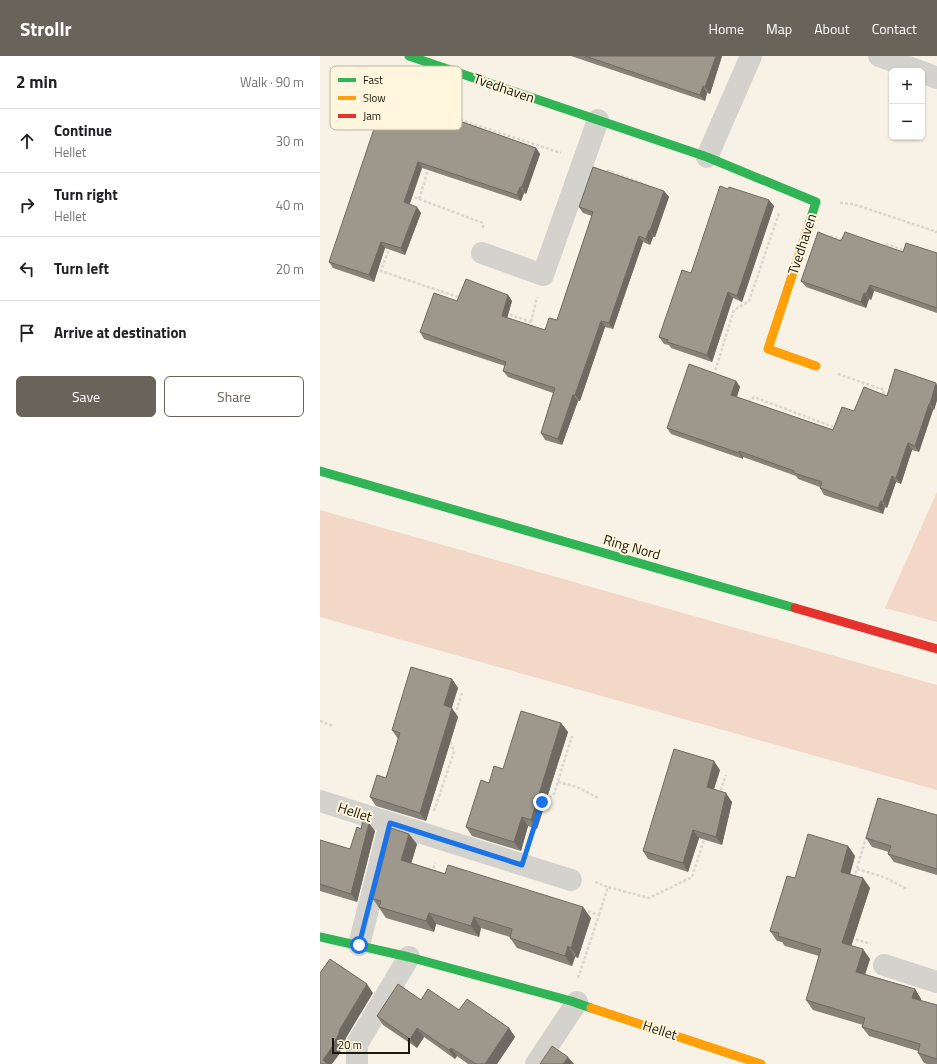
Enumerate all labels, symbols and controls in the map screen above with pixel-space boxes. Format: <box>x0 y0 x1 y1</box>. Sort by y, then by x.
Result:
text: Strollr <box>20 14 72 43</box>
text: Home <box>709 18 744 39</box>
text: Map <box>766 18 792 39</box>
text: About <box>814 18 850 39</box>
text: Contact <box>872 18 917 39</box>
legend <box>330 66 462 130</box>
street label: Tvedhaven <box>471 67 537 108</box>
map controls <box>889 68 925 140</box>
button: + <box>889 68 925 104</box>
text: 2 min <box>16 69 57 95</box>
text: Walk · 90 m <box>240 72 304 92</box>
text: Fast <box>363 72 383 88</box>
text: Slow <box>363 90 386 106</box>
button: − <box>889 104 925 140</box>
text: Jam <box>363 108 381 124</box>
text: Continue <box>54 119 112 142</box>
icon: ahead <box>16 130 38 152</box>
text: 30 m <box>276 131 304 151</box>
text: Hellet <box>54 142 86 162</box>
text: Turn right <box>54 183 118 206</box>
icon: right <box>16 194 38 216</box>
text: 40 m <box>276 195 304 215</box>
text: Hellet <box>54 206 86 226</box>
street label: Tvedhaven <box>782 211 821 277</box>
text: Turn left <box>54 257 109 280</box>
icon: left <box>16 258 38 280</box>
text: 20 m <box>276 259 304 279</box>
text: Arrive at destination <box>54 321 187 344</box>
icon: arrive <box>16 322 38 344</box>
button: Save <box>16 376 156 417</box>
button: Share <box>164 376 304 417</box>
street label: Ring Nord <box>601 528 663 565</box>
route end <box>533 793 551 811</box>
street label: Hellet <box>335 796 375 827</box>
route start <box>350 936 368 954</box>
street label: Hellet <box>640 1014 680 1045</box>
scale bar <box>332 1036 410 1055</box>
text: 20 m <box>338 1037 362 1053</box>

